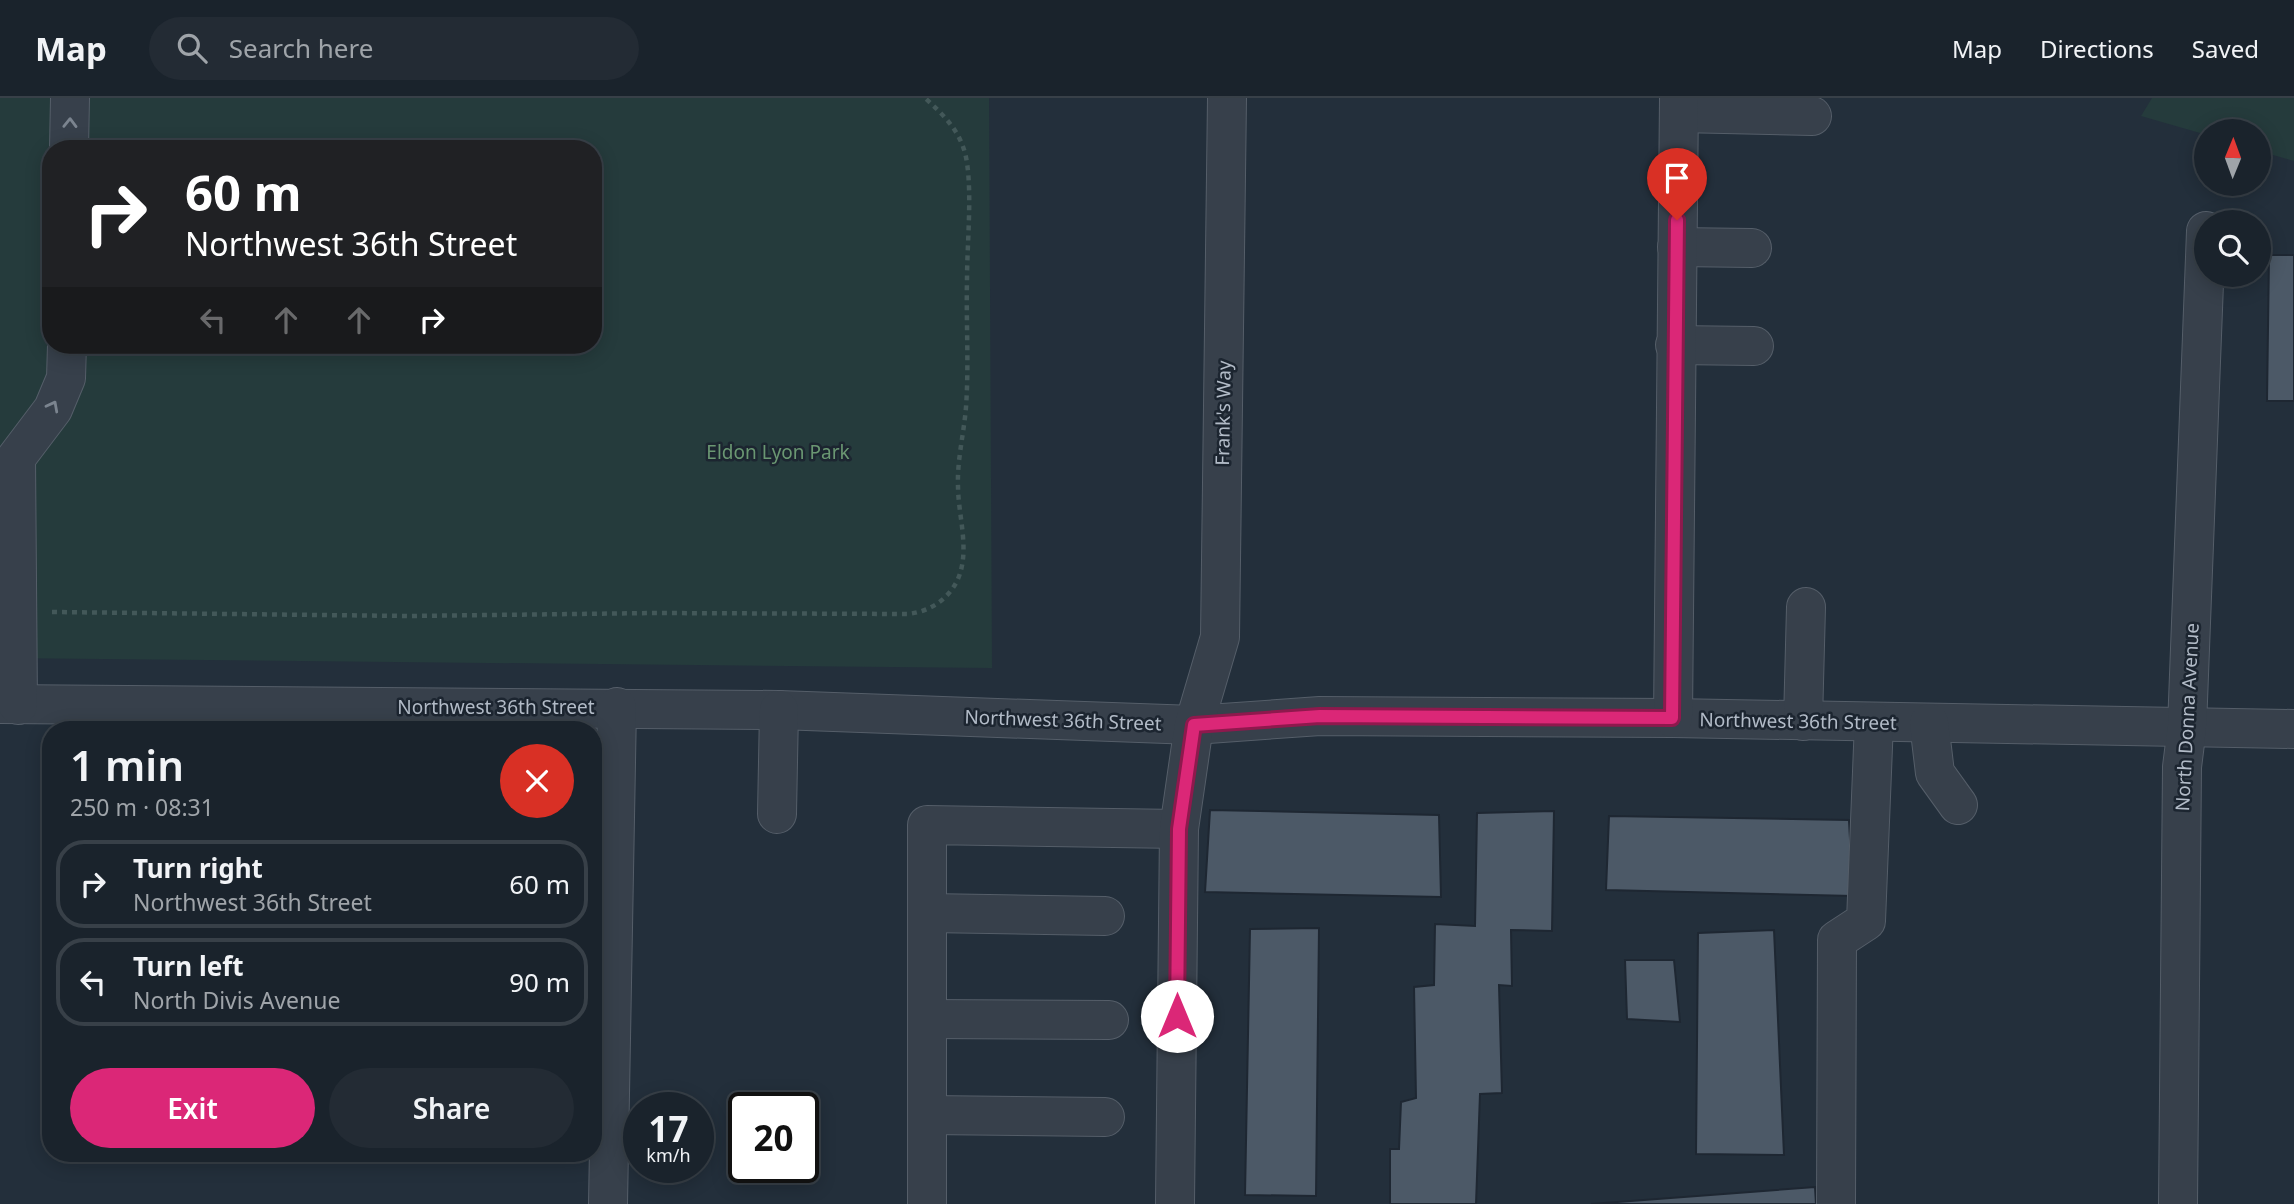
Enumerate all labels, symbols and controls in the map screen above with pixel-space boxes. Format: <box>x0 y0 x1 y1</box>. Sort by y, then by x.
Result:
search box <box>149 17 639 80</box>
text: Map <box>35 26 107 71</box>
icon: search <box>173 29 211 67</box>
text: Search here <box>229 30 373 66</box>
text: Map <box>1952 32 2002 65</box>
text: Directions <box>2040 32 2154 65</box>
text: Saved <box>2192 32 2259 65</box>
one-way arrow <box>62 118 78 128</box>
north arrow <box>2194 119 2272 196</box>
map controls <box>2194 119 2271 287</box>
pin <box>1647 148 1707 220</box>
text: 60 m <box>185 159 302 225</box>
icon: arrive <box>1658 159 1696 197</box>
icon: right <box>70 168 161 259</box>
button: search <box>2194 210 2271 287</box>
text: Northwest 36th Street <box>185 222 517 265</box>
icon: left <box>194 301 232 339</box>
icon: ahead <box>267 301 305 339</box>
icon: ahead <box>340 301 378 339</box>
icon: right <box>413 301 451 339</box>
street label: Frank's Way <box>1209 360 1237 466</box>
one-way arrow <box>45 401 59 413</box>
park label: Eldon Lyon Park <box>706 439 850 465</box>
street label: North Donna Avenue <box>2169 622 2205 812</box>
street label: Northwest 36th Street <box>397 694 595 720</box>
street label: Northwest 36th Street <box>964 704 1162 736</box>
street label: Northwest 36th Street <box>1699 706 1897 736</box>
text: 1 min <box>70 736 184 793</box>
button: close <box>500 744 574 818</box>
text: 250 m · 08:31 <box>70 791 214 823</box>
text: Turn right <box>133 850 263 886</box>
icon: right <box>74 865 112 903</box>
text: 60 m <box>509 866 570 902</box>
text: Northwest 36th Street <box>133 886 372 918</box>
text: Turn left <box>133 948 244 984</box>
icon: left <box>74 963 112 1001</box>
text: 90 m <box>509 964 570 1000</box>
position arrow <box>1140 979 1214 1053</box>
text: North Divis Avenue <box>133 984 340 1016</box>
button: Exit <box>70 1068 315 1148</box>
button: Share <box>329 1068 574 1148</box>
speed limit sign: 20 <box>728 1092 819 1183</box>
text: 17 <box>648 1105 689 1152</box>
text: km/h <box>646 1143 691 1167</box>

